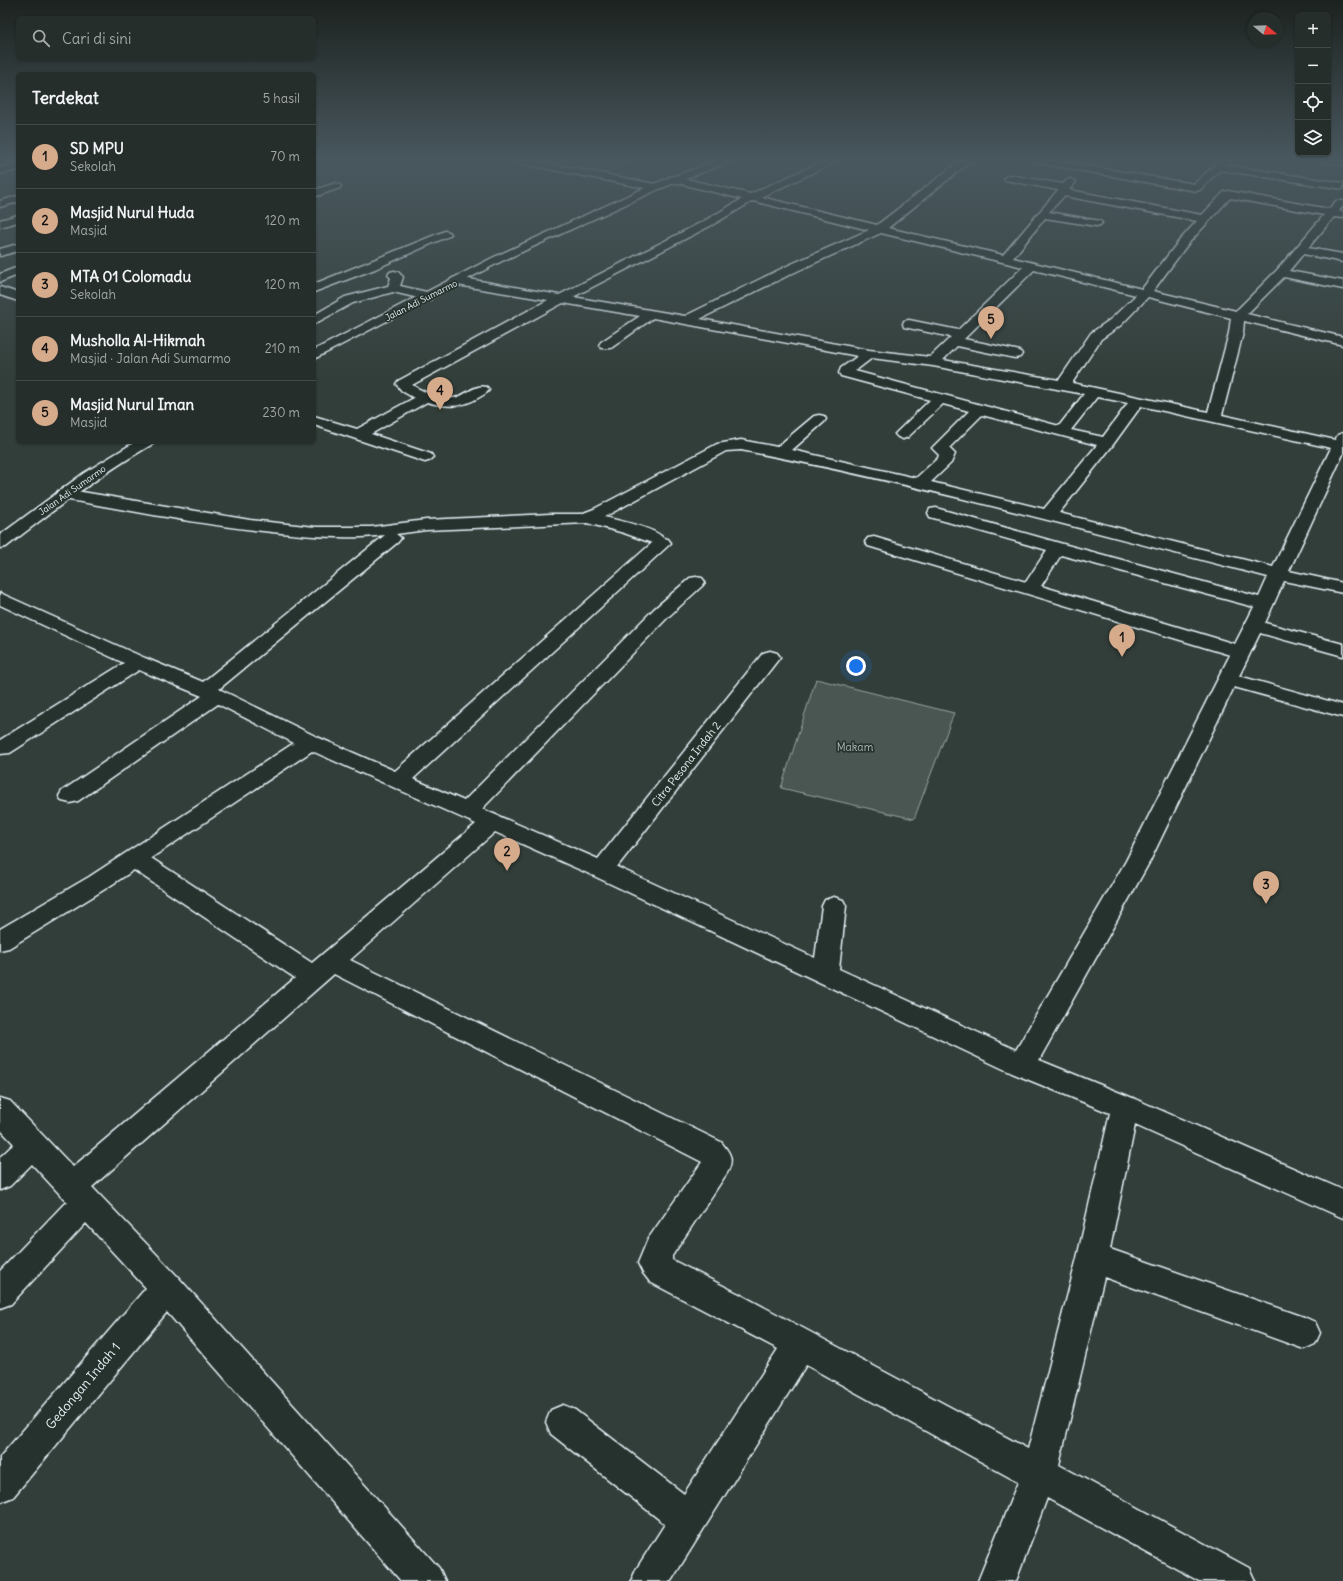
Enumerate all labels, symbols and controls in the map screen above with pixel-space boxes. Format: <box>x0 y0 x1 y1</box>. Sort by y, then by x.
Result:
north arrow <box>1247 12 1283 48</box>
map controls <box>1295 12 1331 156</box>
button: + <box>1295 12 1331 48</box>
search box <box>16 16 316 60</box>
icon: search <box>30 27 52 49</box>
text: Cari di sini <box>62 29 131 48</box>
button: − <box>1295 48 1331 84</box>
button: locate <box>1295 84 1331 120</box>
text: Terdekat <box>32 87 99 109</box>
text: 5 hasil <box>263 90 300 107</box>
button: layers <box>1295 120 1331 156</box>
text: SD MPU <box>70 139 124 158</box>
text: 1 <box>42 148 48 165</box>
text: 70 m <box>271 148 300 165</box>
text: Sekolah <box>70 158 116 175</box>
text: Masjid Nurul Huda <box>70 203 194 222</box>
text: 2 <box>41 212 49 229</box>
text: 120 m <box>265 212 300 229</box>
text: Masjid <box>70 222 107 239</box>
text: MTA 01 Colomadu <box>70 267 191 286</box>
text: 3 <box>41 276 49 293</box>
text: 120 m <box>265 276 300 293</box>
street label: Jalan Adi Sumarmo <box>383 277 459 323</box>
text: Sekolah <box>70 286 116 303</box>
pin: 5 <box>978 306 1004 339</box>
text: Musholla Al-Hikmah <box>70 331 205 350</box>
text: 4 <box>41 340 49 357</box>
text: 210 m <box>265 340 300 357</box>
text: Masjid · Jalan Adi Sumarmo <box>70 350 231 367</box>
pin: 4 <box>427 377 453 410</box>
text: Masjid Nurul Iman <box>70 395 194 414</box>
text: 5 <box>41 404 49 421</box>
text: 230 m <box>262 404 300 421</box>
text: Masjid <box>70 414 107 431</box>
street label: Jalan Adi Sumarmo <box>36 463 108 517</box>
pin: 1 <box>1109 624 1135 657</box>
your location <box>846 656 866 676</box>
street label: Citra Pesona Indah 2 <box>648 719 724 809</box>
park label: Makam <box>837 740 874 754</box>
pin: 2 <box>494 838 520 871</box>
pin: 3 <box>1253 871 1279 904</box>
street label: Gedongan Indah 1 <box>42 1339 124 1433</box>

